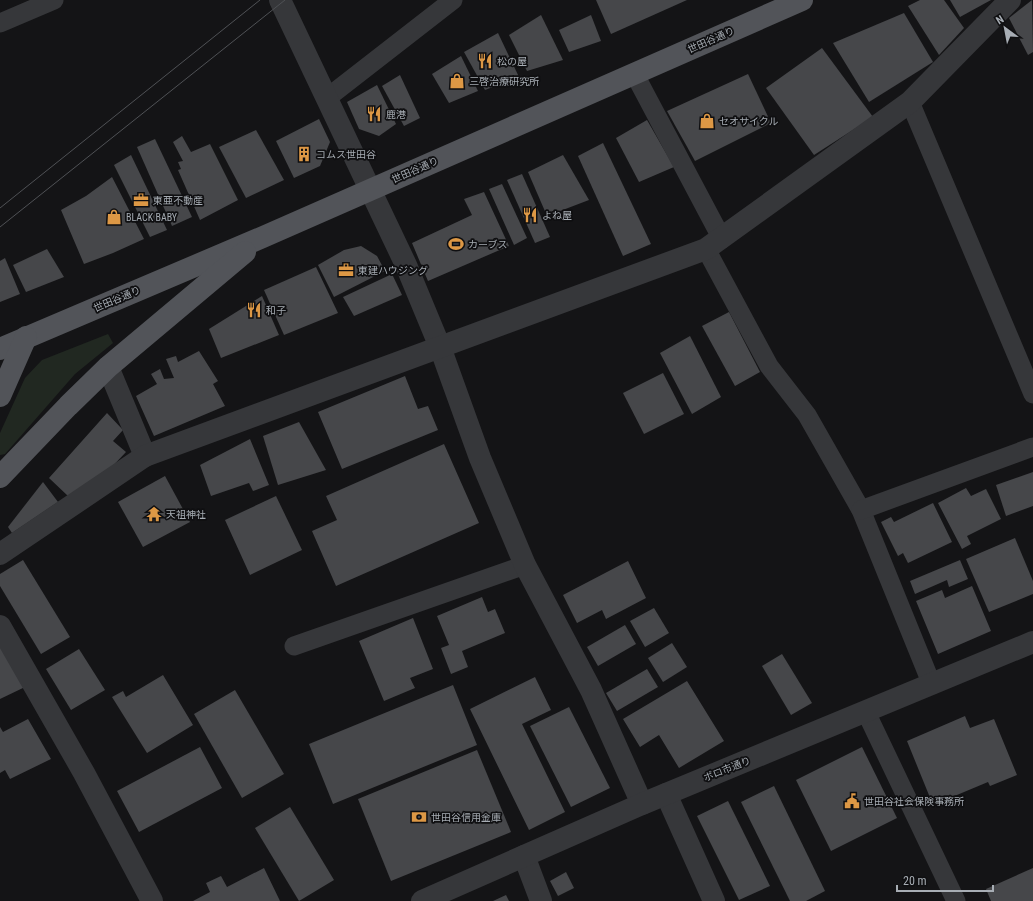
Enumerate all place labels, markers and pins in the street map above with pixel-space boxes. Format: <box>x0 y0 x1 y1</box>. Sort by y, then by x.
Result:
restaurant icon: 松の屋 <box>476 52 494 70</box>
place label: 松の屋 <box>497 56 527 67</box>
shop icon: 三啓治療研究所 <box>448 72 466 90</box>
place label: 三啓治療研究所 <box>469 76 539 87</box>
restaurant icon: 鹿港 <box>365 105 383 123</box>
place label: 鹿港 <box>386 109 406 120</box>
shop icon: セオサイクル <box>698 112 716 130</box>
place label: セオサイクル <box>719 116 779 127</box>
building icon: コムス世田谷 <box>295 145 313 163</box>
place label: コムス世田谷 <box>316 149 376 160</box>
office icon: 東亜不動産 <box>132 191 150 209</box>
place label: 東亜不動産 <box>153 195 203 206</box>
restaurant icon: よね屋 <box>521 206 539 224</box>
shop icon: BLACK BABY <box>105 208 123 226</box>
place label: よね屋 <box>542 210 572 221</box>
place label: BLACK BABY <box>126 212 178 223</box>
sports icon: カーブス <box>447 235 465 253</box>
place label: カーブス <box>468 239 507 250</box>
office icon: 東建ハウジング <box>337 261 355 279</box>
place label: 東建ハウジング <box>358 265 428 276</box>
restaurant icon: 和子 <box>245 301 263 319</box>
place label: 和子 <box>266 305 286 316</box>
temple icon: 天祖神社 <box>145 505 163 523</box>
place label: 天祖神社 <box>166 509 206 520</box>
public building icon: 世田谷社会保険事務所 <box>843 792 861 810</box>
place label: 世田谷社会保険事務所 <box>864 796 964 807</box>
bank icon: 世田谷信用金庫 <box>410 808 428 826</box>
place label: 世田谷信用金庫 <box>431 812 501 823</box>

